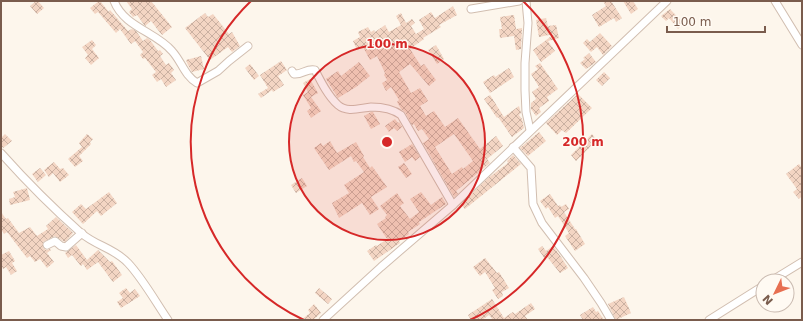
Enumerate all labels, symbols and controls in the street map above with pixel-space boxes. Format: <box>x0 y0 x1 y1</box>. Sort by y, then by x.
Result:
scale bar <box>667 8 765 34</box>
text: 100 m <box>673 15 711 29</box>
text: 100 m <box>366 37 408 51</box>
centre of rings <box>380 135 394 149</box>
text: 200 m <box>562 135 604 149</box>
north arrow <box>755 273 795 313</box>
text: N <box>760 292 776 307</box>

